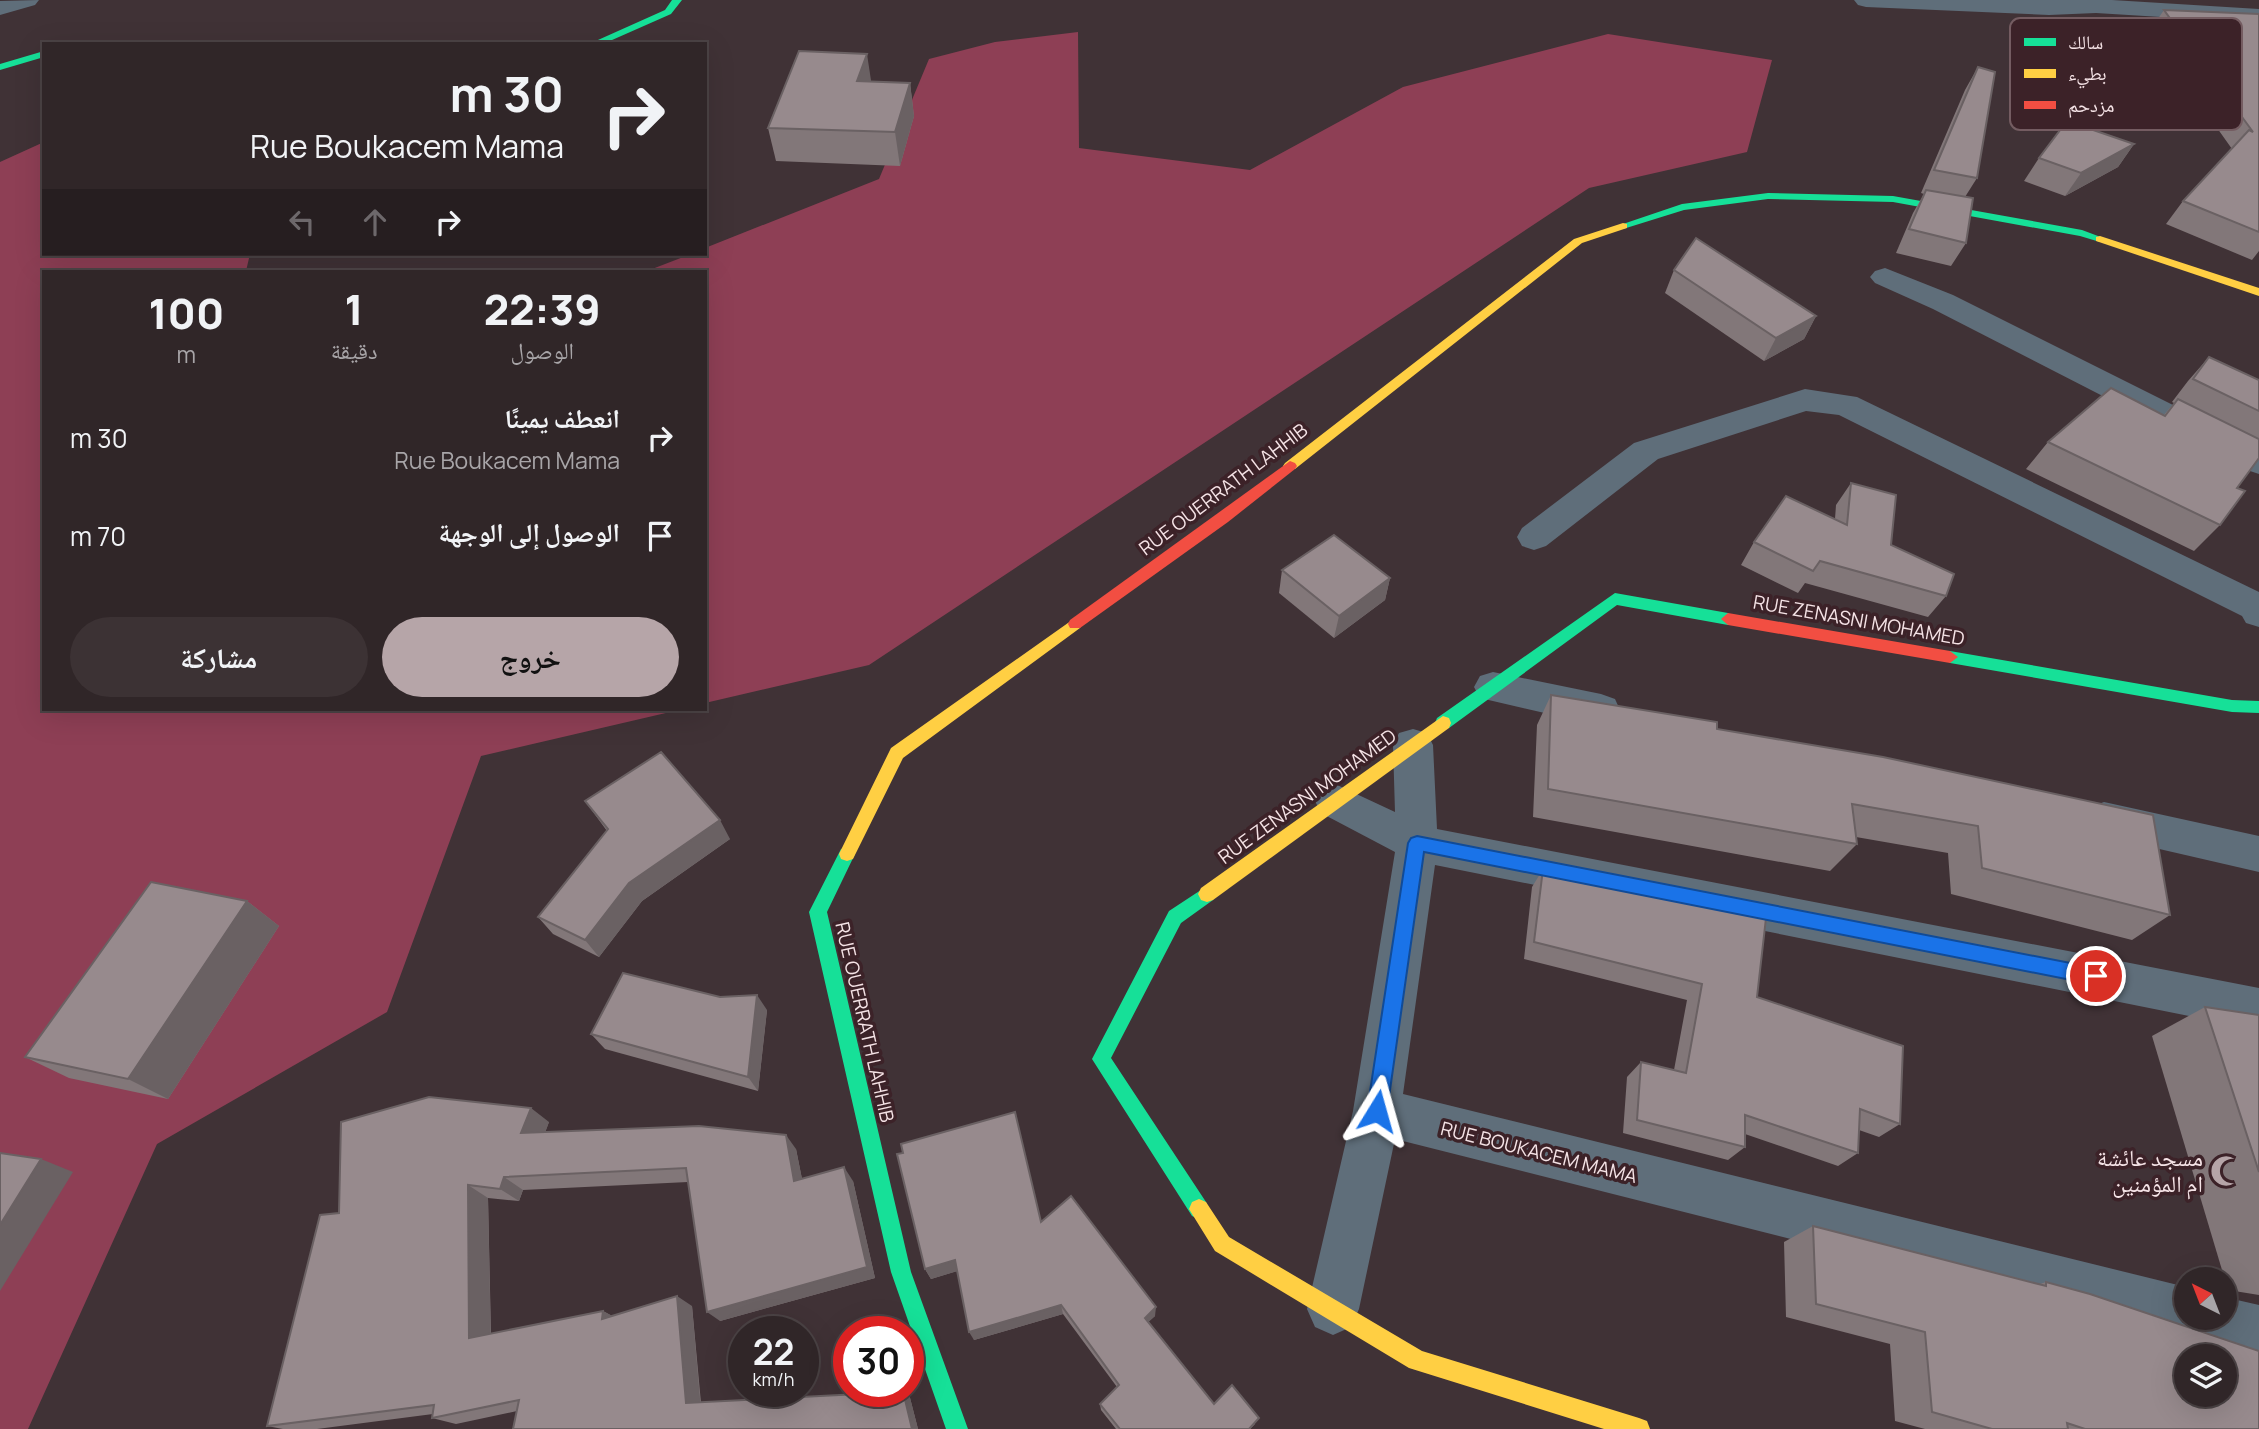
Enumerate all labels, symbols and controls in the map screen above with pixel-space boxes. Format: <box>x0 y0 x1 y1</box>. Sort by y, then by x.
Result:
legend <box>2010 18 2242 130</box>
text: سالك <box>2068 29 2103 55</box>
text: 30 m <box>449 60 564 127</box>
text: بطيء <box>2068 60 2107 89</box>
icon: right <box>588 70 679 161</box>
text: مزدحم <box>2068 92 2114 118</box>
text: Rue Boukacem Mama <box>250 124 564 168</box>
icon: left <box>283 203 321 241</box>
icon: ahead <box>356 203 394 241</box>
icon: right <box>429 203 467 241</box>
text: 1 <box>344 280 364 338</box>
text: 22:39 <box>484 280 601 338</box>
text: 100 <box>149 284 224 342</box>
text: دقيقة <box>331 334 377 366</box>
text: الوصول <box>510 334 574 366</box>
text: m <box>177 338 196 370</box>
text: انعطف يمينًا <box>505 400 620 436</box>
street label: RUE OUERRATH LAHHIB <box>1133 417 1313 561</box>
icon: right <box>641 419 679 457</box>
text: 30 m <box>70 420 128 456</box>
text: Rue Boukacem Mama <box>394 444 620 476</box>
text: الوصول إلى الوجهة <box>439 514 620 550</box>
icon: arrive <box>641 517 679 555</box>
text: 70 m <box>70 518 126 554</box>
street label: RUE ZENASNI MOHAMED <box>1751 589 1967 651</box>
button: مشاركة <box>70 617 368 697</box>
button: خروج <box>382 617 679 697</box>
street label: RUE ZENASNI MOHAMED <box>1213 722 1401 870</box>
street label: RUE OUERRATH LAHHIB <box>829 919 901 1125</box>
pin <box>2066 946 2126 1006</box>
icon: arrive <box>2077 957 2115 995</box>
position arrow <box>1340 1074 1414 1148</box>
street label: RUE BOUKACEM MAMA <box>1438 1115 1640 1189</box>
place label: مسجد عائشة ام المؤمنين <box>2097 1141 2203 1200</box>
mosque icon: مسجد عائشة ام المؤمنين <box>2209 1154 2243 1188</box>
north arrow <box>2174 1267 2236 1330</box>
map controls <box>2174 1267 2237 1407</box>
speed limit sign: 30 <box>833 1316 924 1407</box>
text: 22 <box>753 1328 794 1376</box>
button: layers <box>2174 1344 2237 1407</box>
text: km/h <box>753 1367 794 1391</box>

